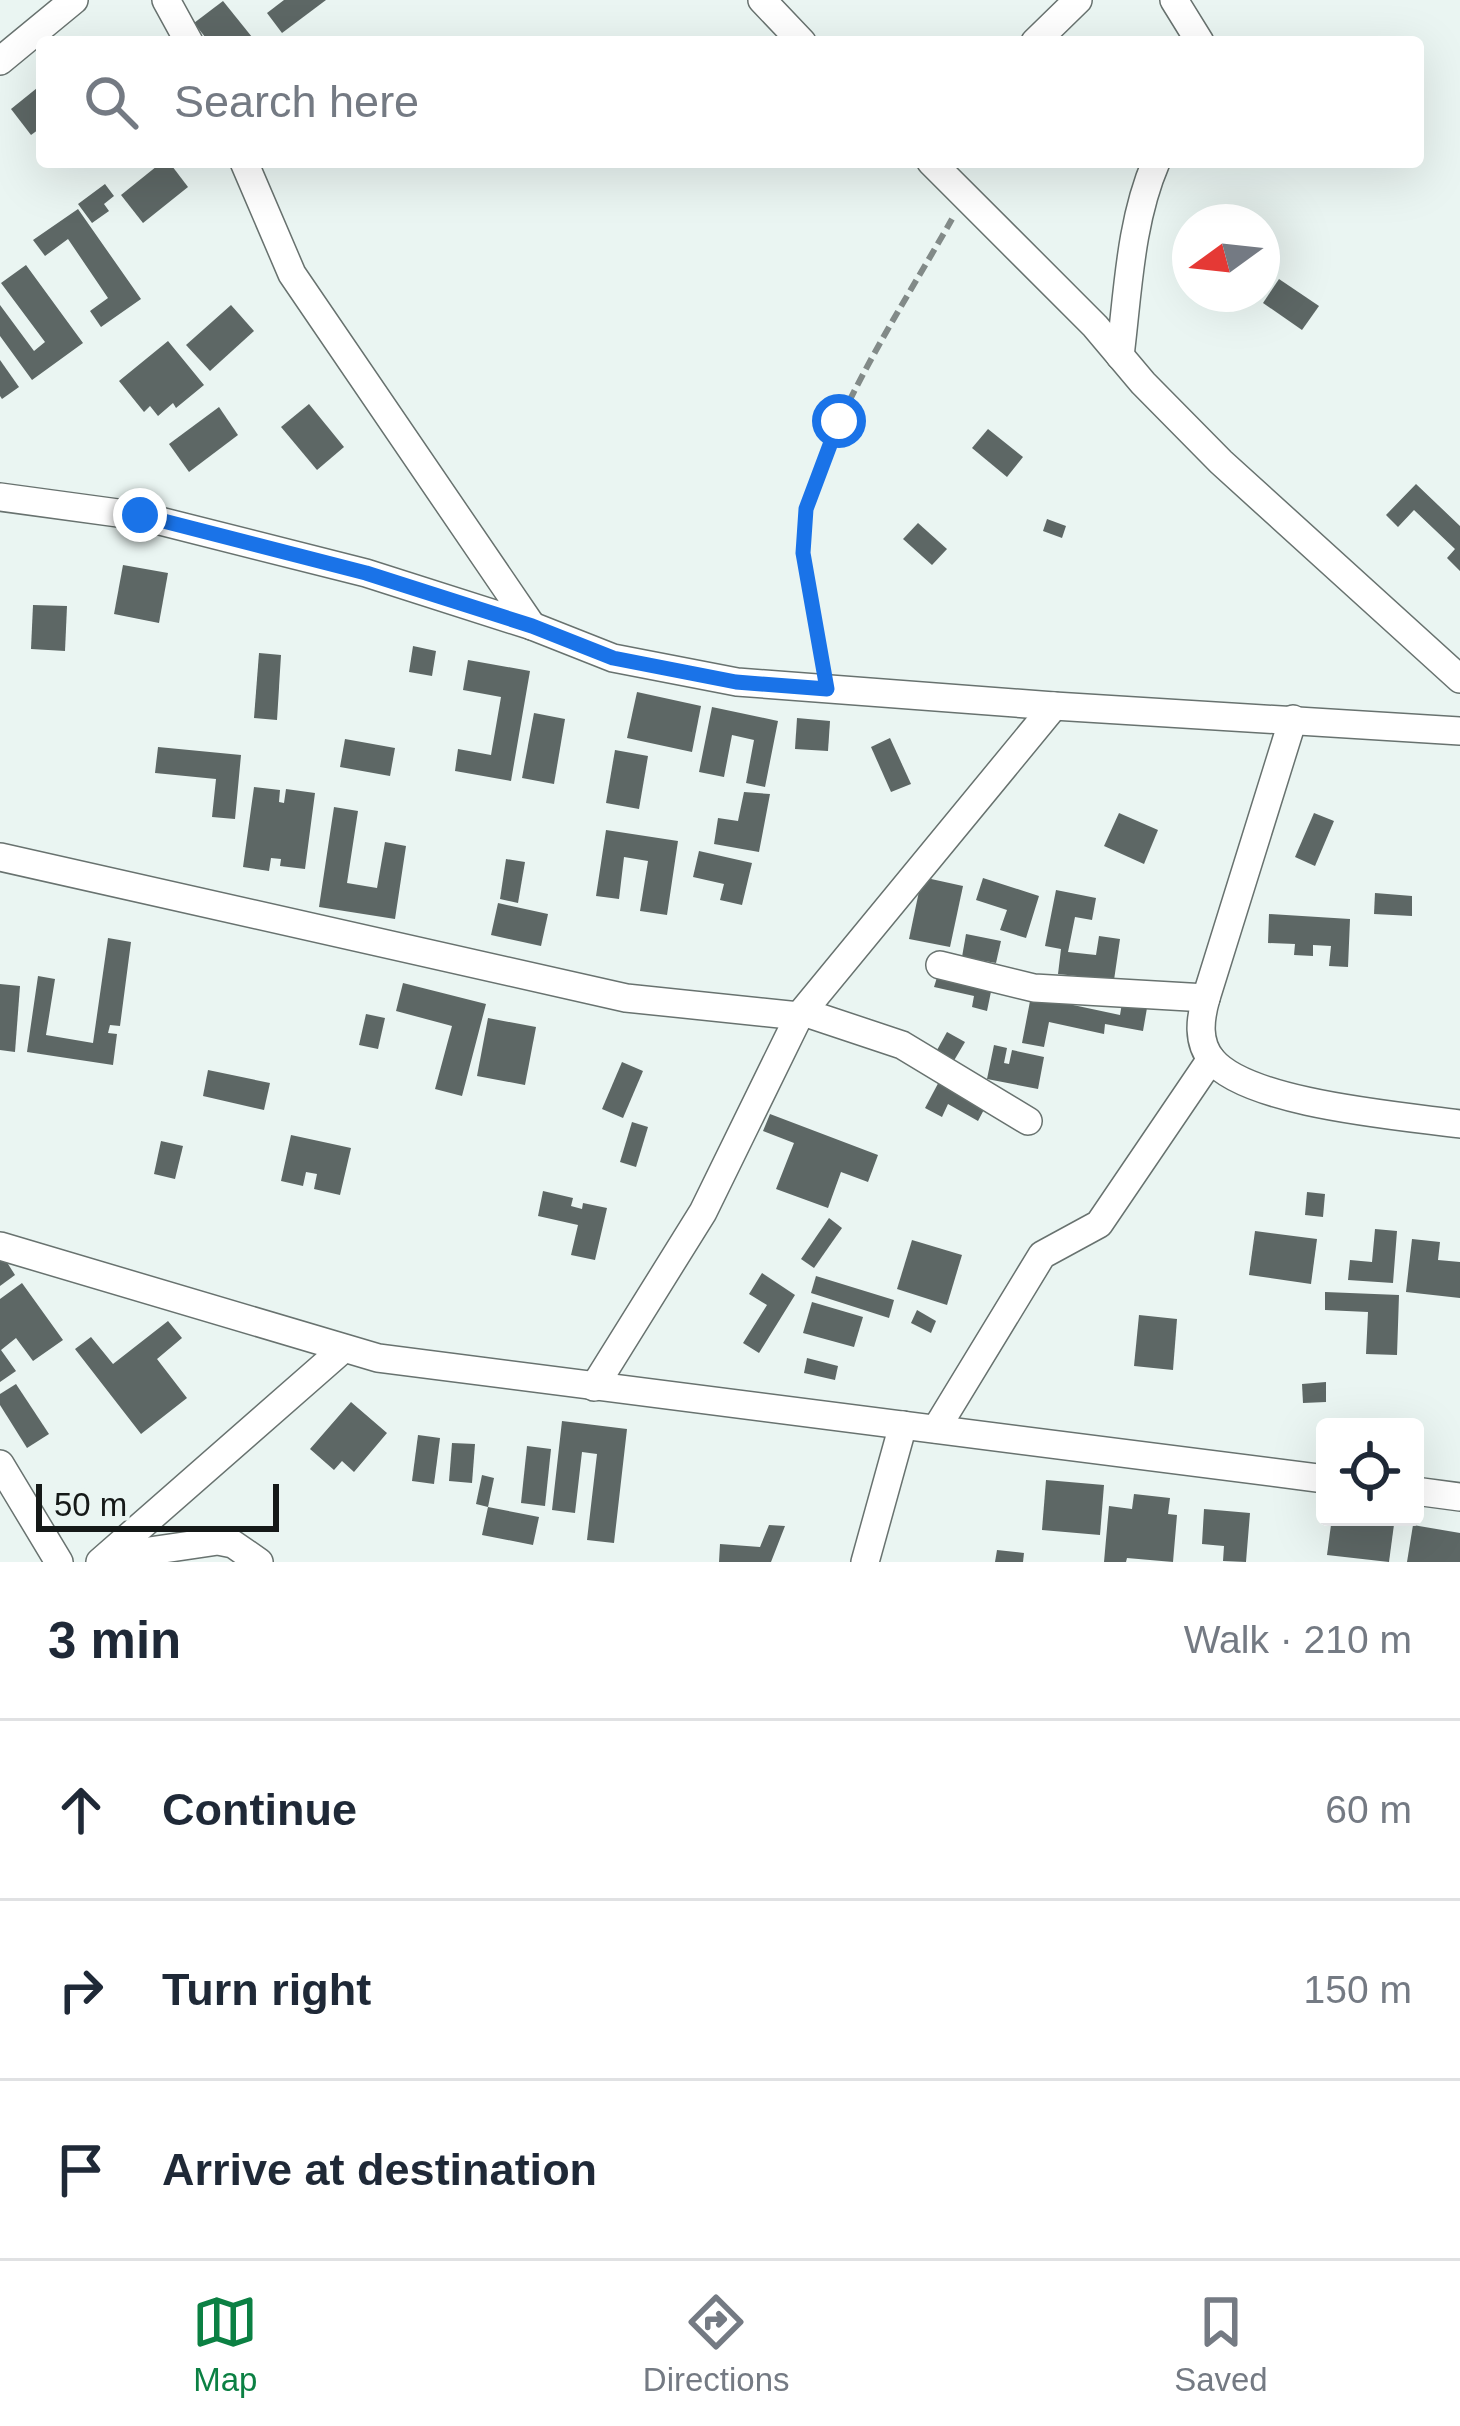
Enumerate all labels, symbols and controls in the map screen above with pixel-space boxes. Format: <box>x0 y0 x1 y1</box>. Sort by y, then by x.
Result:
search box <box>36 36 1424 168</box>
icon: search <box>78 69 144 135</box>
text: Search here <box>174 76 419 127</box>
north arrow <box>1172 204 1280 312</box>
route start <box>812 394 866 448</box>
route end <box>113 488 167 542</box>
map controls <box>1316 1418 1424 1526</box>
button: locate <box>1316 1418 1424 1526</box>
scale bar <box>36 1478 279 1531</box>
text: 50 m <box>54 1486 127 1523</box>
text: 3 min <box>48 1612 181 1669</box>
text: Walk · 210 m <box>1184 1618 1412 1661</box>
icon: ahead <box>48 1777 114 1843</box>
text: Continue <box>162 1784 357 1835</box>
text: 60 m <box>1325 1788 1412 1831</box>
icon: right <box>48 1957 114 2023</box>
text: Turn right <box>162 1964 371 2015</box>
text: 150 m <box>1304 1968 1412 2011</box>
icon: arrive <box>48 2137 114 2203</box>
text: Arrive at destination <box>162 2144 597 2195</box>
tab: Map <box>192 2289 258 2399</box>
tab: Directions <box>643 2289 790 2399</box>
tab: Saved <box>1174 2289 1268 2399</box>

